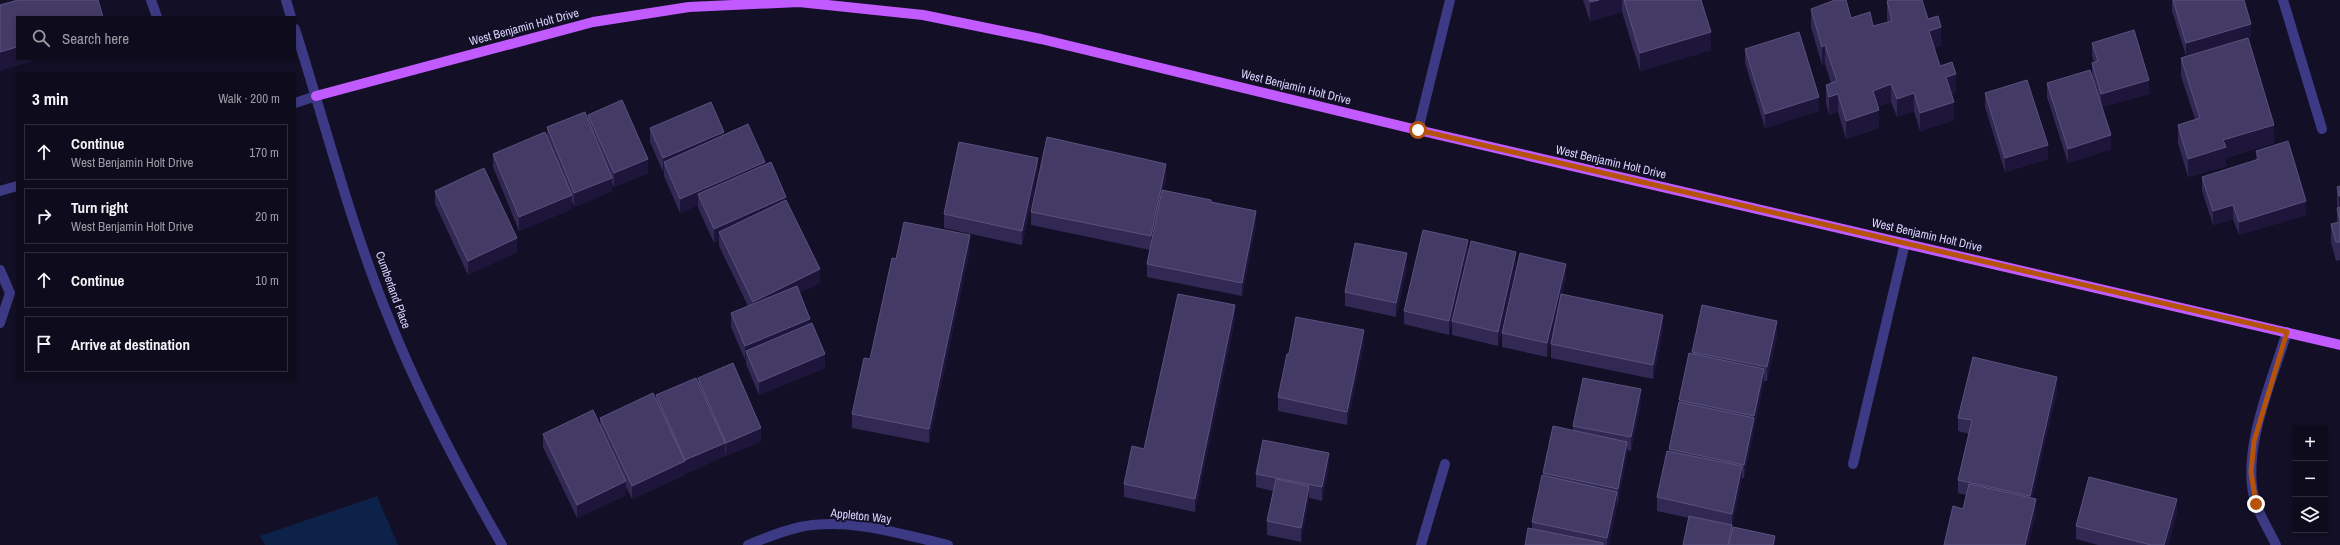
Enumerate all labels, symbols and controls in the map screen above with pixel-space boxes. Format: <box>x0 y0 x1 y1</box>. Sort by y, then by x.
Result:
street label: West Benjamin Holt Drive <box>467 5 581 49</box>
search box <box>16 16 296 60</box>
icon: search <box>30 27 52 49</box>
text: Search here <box>62 28 129 49</box>
street label: West Benjamin Holt Drive <box>1239 66 1353 108</box>
text: 3 min <box>32 87 68 110</box>
text: Walk · 200 m <box>218 90 280 107</box>
route start <box>1409 121 1427 139</box>
text: Continue <box>71 133 124 154</box>
icon: ahead <box>33 141 55 163</box>
street label: West Benjamin Holt Drive <box>1554 141 1668 183</box>
text: 170 m <box>249 144 279 161</box>
text: West Benjamin Holt Drive <box>71 154 193 171</box>
text: Turn right <box>71 197 128 218</box>
icon: right <box>33 205 55 227</box>
text: 20 m <box>255 208 279 225</box>
street label: West Benjamin Holt Drive <box>1870 214 1984 256</box>
text: West Benjamin Holt Drive <box>71 218 193 235</box>
street label: Cumberland Place <box>372 249 414 331</box>
icon: ahead <box>33 269 55 291</box>
text: Continue <box>71 270 124 291</box>
text: 10 m <box>255 272 279 289</box>
icon: arrive <box>33 333 55 355</box>
text: Arrive at destination <box>71 334 190 355</box>
map controls <box>2292 425 2328 533</box>
button: + <box>2292 425 2328 461</box>
button: − <box>2292 461 2328 497</box>
route end <box>2247 495 2265 513</box>
button: layers <box>2292 497 2328 533</box>
street label: Appleton Way <box>829 505 892 527</box>

